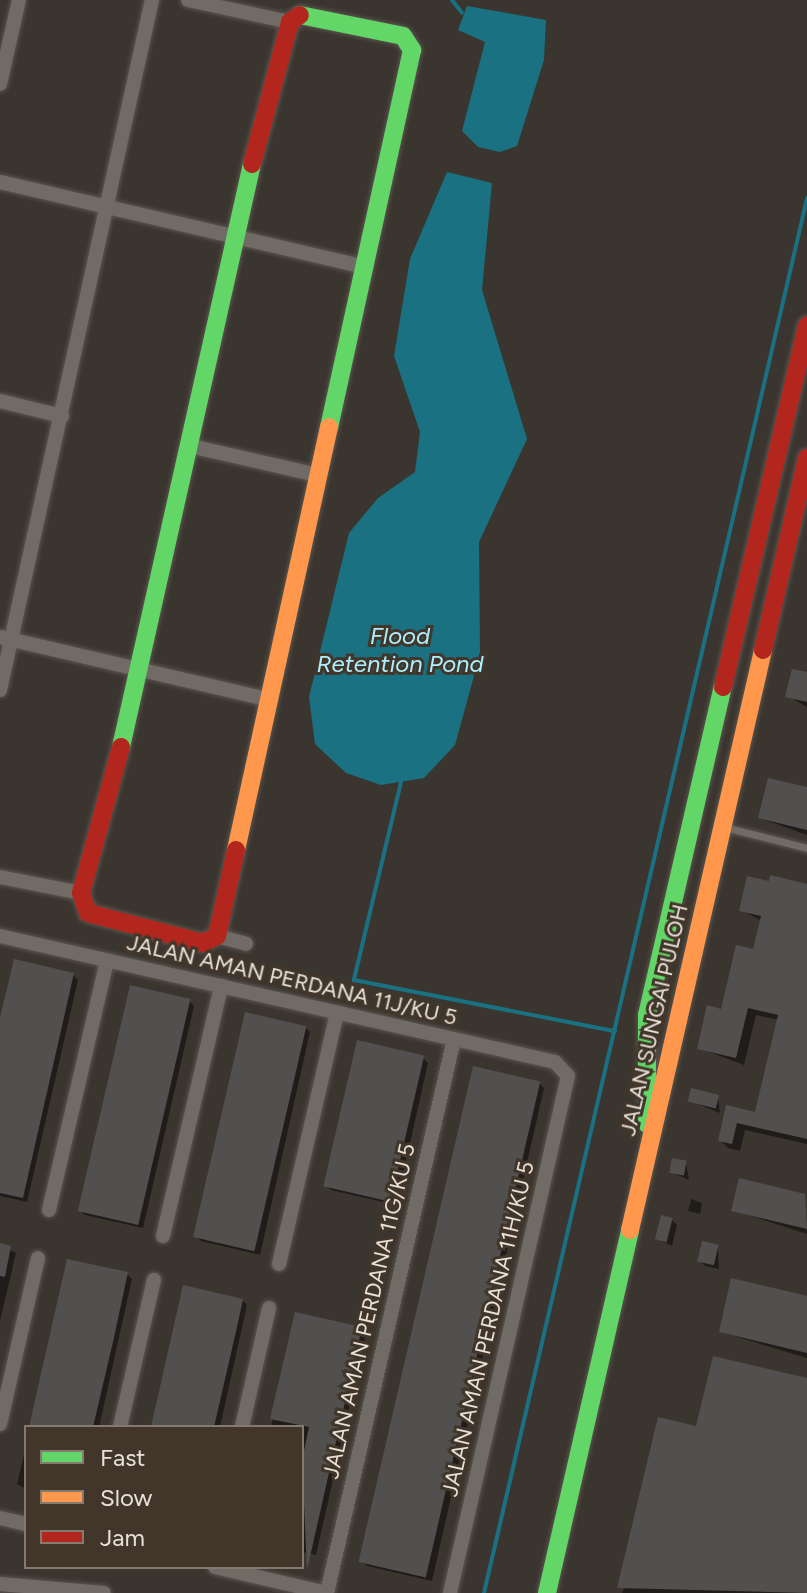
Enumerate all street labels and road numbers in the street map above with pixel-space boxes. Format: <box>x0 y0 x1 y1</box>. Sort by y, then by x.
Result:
street label: JALAN SUNGAI PULOH <box>614 902 694 1138</box>
street label: JALAN AMAN PERDANA 11J/KU 5 <box>124 929 460 1031</box>
street label: JALAN AMAN PERDANA 11G/KU 5 <box>318 1141 420 1481</box>
street label: JALAN AMAN PERDANA 11H/KU 5 <box>437 1159 539 1499</box>

